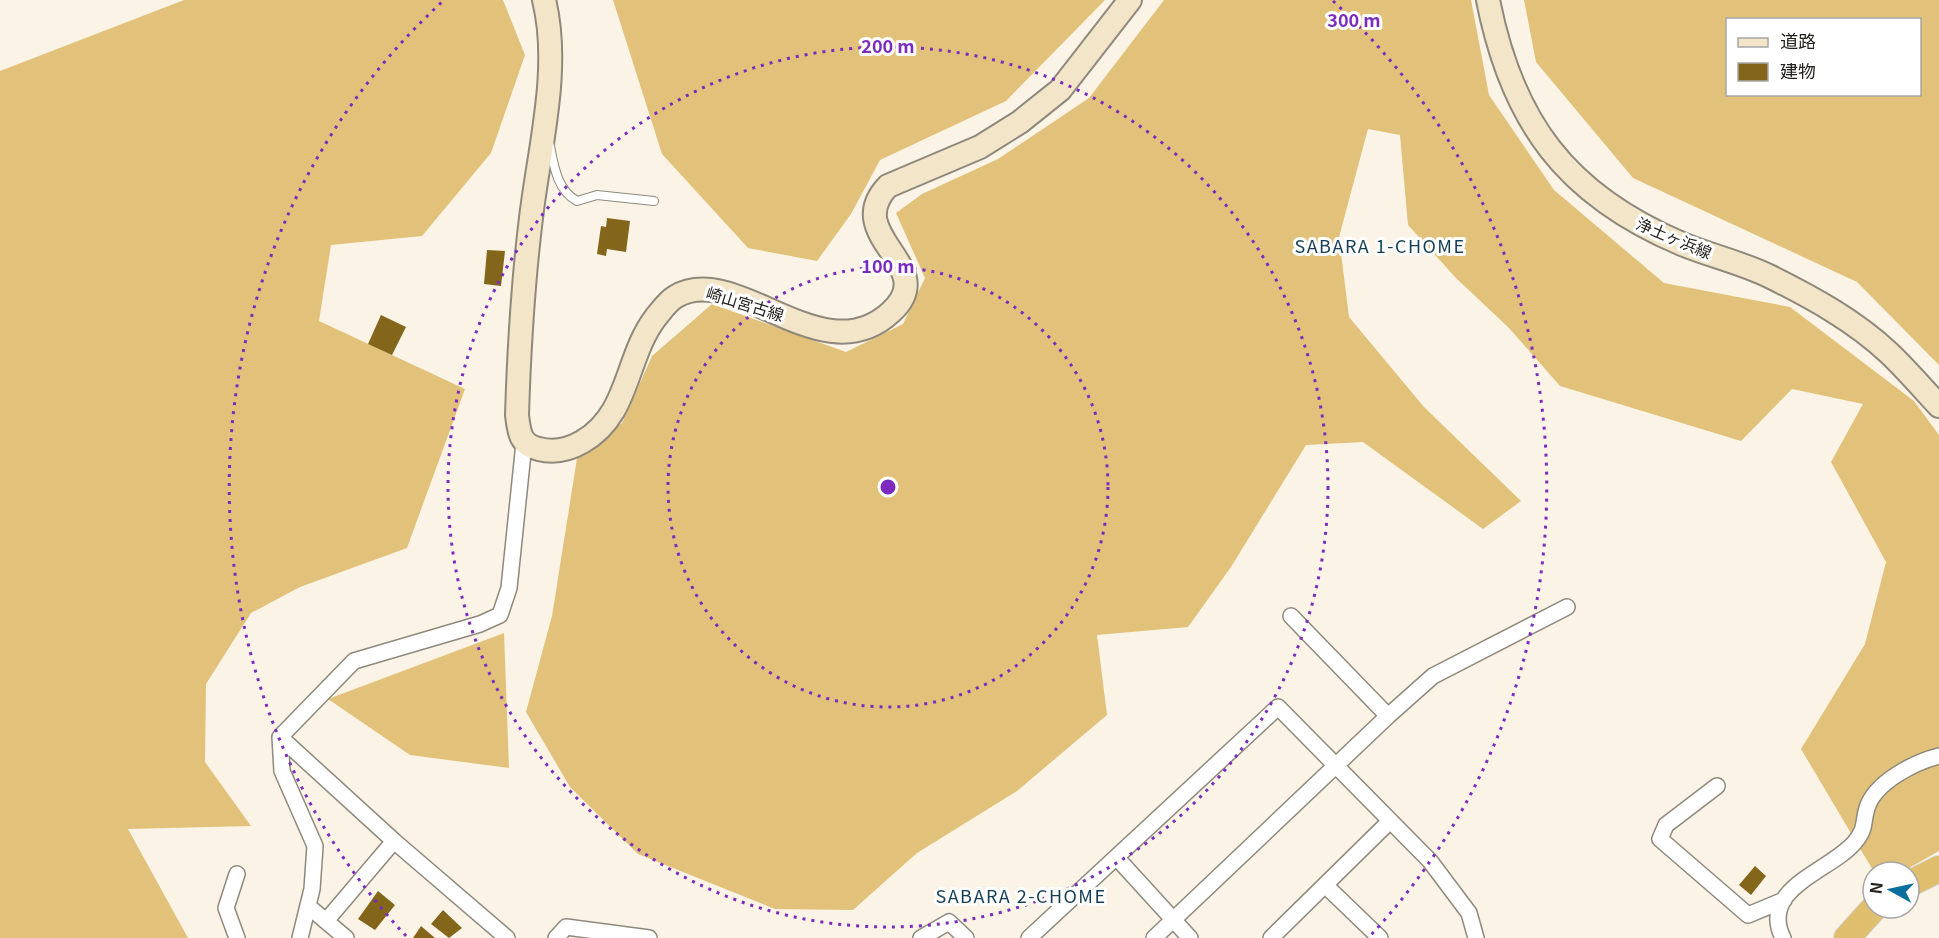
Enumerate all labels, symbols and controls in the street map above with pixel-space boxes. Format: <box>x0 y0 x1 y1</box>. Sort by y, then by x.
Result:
text: 300 m <box>1327 6 1381 32</box>
legend <box>1726 18 1921 96</box>
text: 道路 <box>1780 27 1816 53</box>
text: 200 m <box>861 32 915 58</box>
text: 建物 <box>1780 57 1816 83</box>
street label: 浄土ヶ浜線 <box>1633 210 1716 264</box>
district label: SABARA 1-CHOME <box>1294 232 1466 258</box>
text: 100 m <box>861 252 915 278</box>
street label: 崎山宮古線 <box>704 280 787 326</box>
centre of rings <box>878 477 898 497</box>
north arrow <box>1861 860 1921 920</box>
text: N <box>1862 880 1888 895</box>
district label: SABARA 2-CHOME <box>935 882 1107 908</box>

